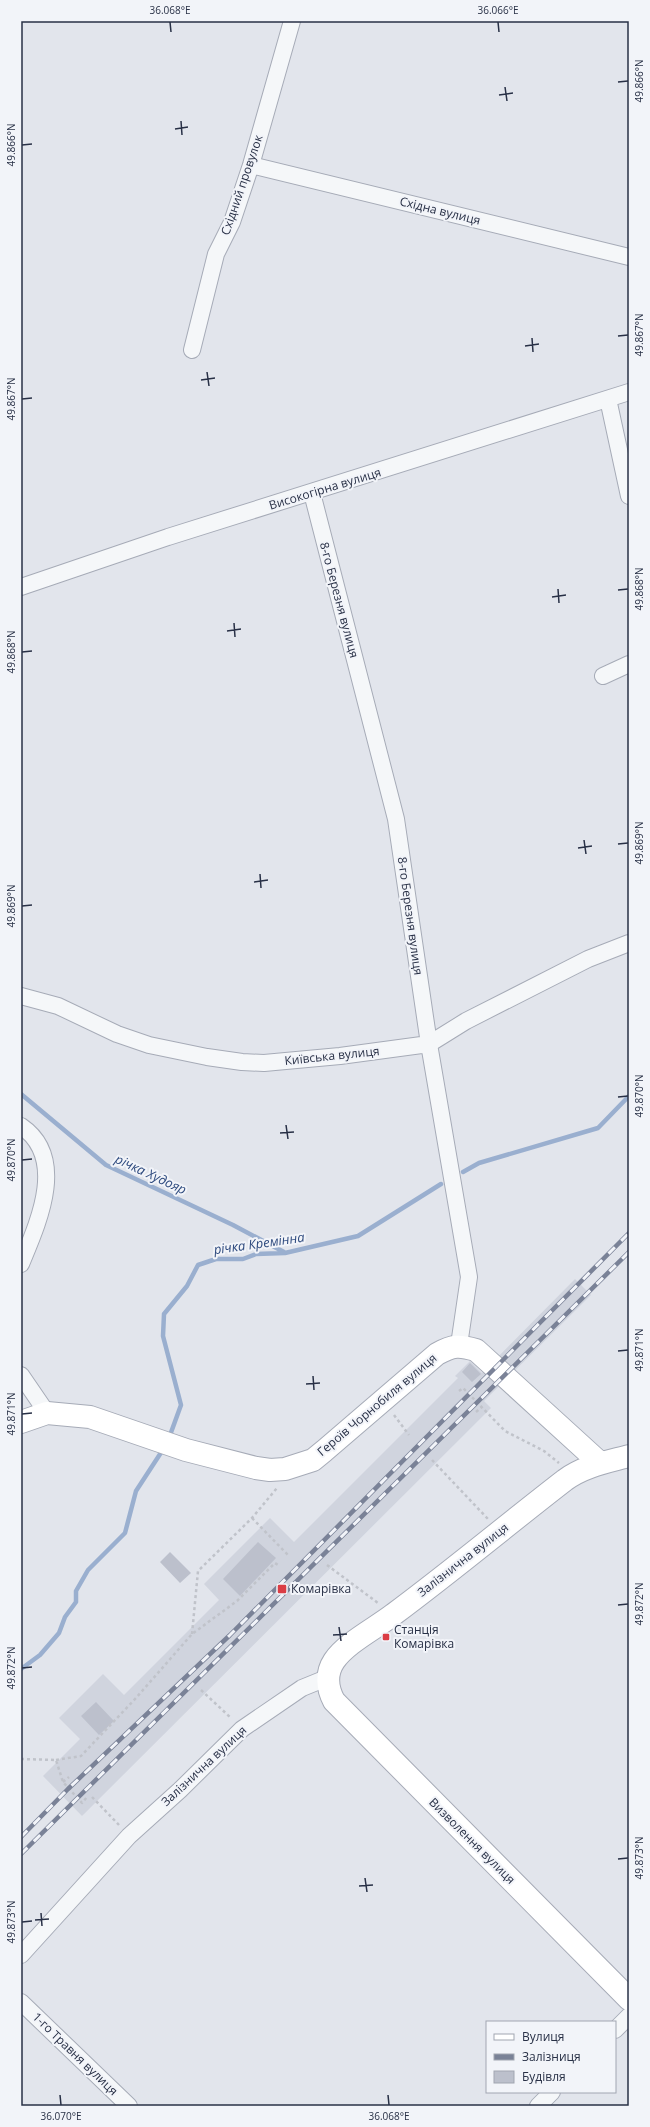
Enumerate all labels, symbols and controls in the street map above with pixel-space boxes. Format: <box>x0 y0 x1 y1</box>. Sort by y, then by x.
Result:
text: 36.068°E <box>149 3 191 17</box>
text: 36.066°E <box>477 3 519 17</box>
text: 49.866°N <box>632 59 646 103</box>
text: 49.866°N <box>4 123 18 167</box>
street label: Східний провулок <box>216 132 267 237</box>
street label: Східна вулиця <box>398 192 482 229</box>
text: 49.867°N <box>632 313 646 357</box>
text: 49.867°N <box>4 377 18 421</box>
street label: Високогірна вулиця <box>267 463 383 514</box>
street label: 8-го Березня вулиця <box>316 540 363 660</box>
text: 49.868°N <box>632 567 646 611</box>
text: 49.868°N <box>4 630 18 674</box>
text: 49.869°N <box>632 821 646 865</box>
street label: 8-го Березня вулиця <box>394 856 427 976</box>
text: 49.869°N <box>4 884 18 928</box>
street label: Київська вулиця <box>284 1042 380 1069</box>
text: 49.870°N <box>632 1074 646 1118</box>
text: 49.870°N <box>4 1138 18 1182</box>
water label: річка Худояр <box>112 1149 190 1198</box>
water label: річка Кремінна <box>211 1228 306 1258</box>
text: 49.871°N <box>632 1328 646 1372</box>
street label: Героїв Чорнобиля вулиця <box>313 1350 440 1460</box>
text: 49.871°N <box>4 1392 18 1436</box>
street label: Залізнична вулиця <box>414 1519 512 1600</box>
place label: Комарівка <box>291 1580 351 1597</box>
text: 49.872°N <box>632 1582 646 1626</box>
marker: Комарівка <box>276 1583 288 1595</box>
place label: Станція Комарівка <box>394 1621 454 1652</box>
marker: Станція Комарівка <box>381 1632 391 1642</box>
text: 49.872°N <box>4 1646 18 1690</box>
street label: Залізнична вулиця <box>157 1722 250 1810</box>
street label: Визволення вулиця <box>426 1794 519 1887</box>
text: 49.873°N <box>632 1836 646 1880</box>
text: 49.873°N <box>4 1900 18 1944</box>
street label: 1-го Травня вулиця <box>29 2008 122 2099</box>
legend <box>486 2021 616 2093</box>
text: Вулиця <box>522 2028 564 2045</box>
text: Залізниця <box>522 2048 581 2065</box>
text: Будівля <box>522 2068 566 2085</box>
text: 36.070°E <box>40 2109 82 2123</box>
text: 36.068°E <box>368 2109 410 2123</box>

